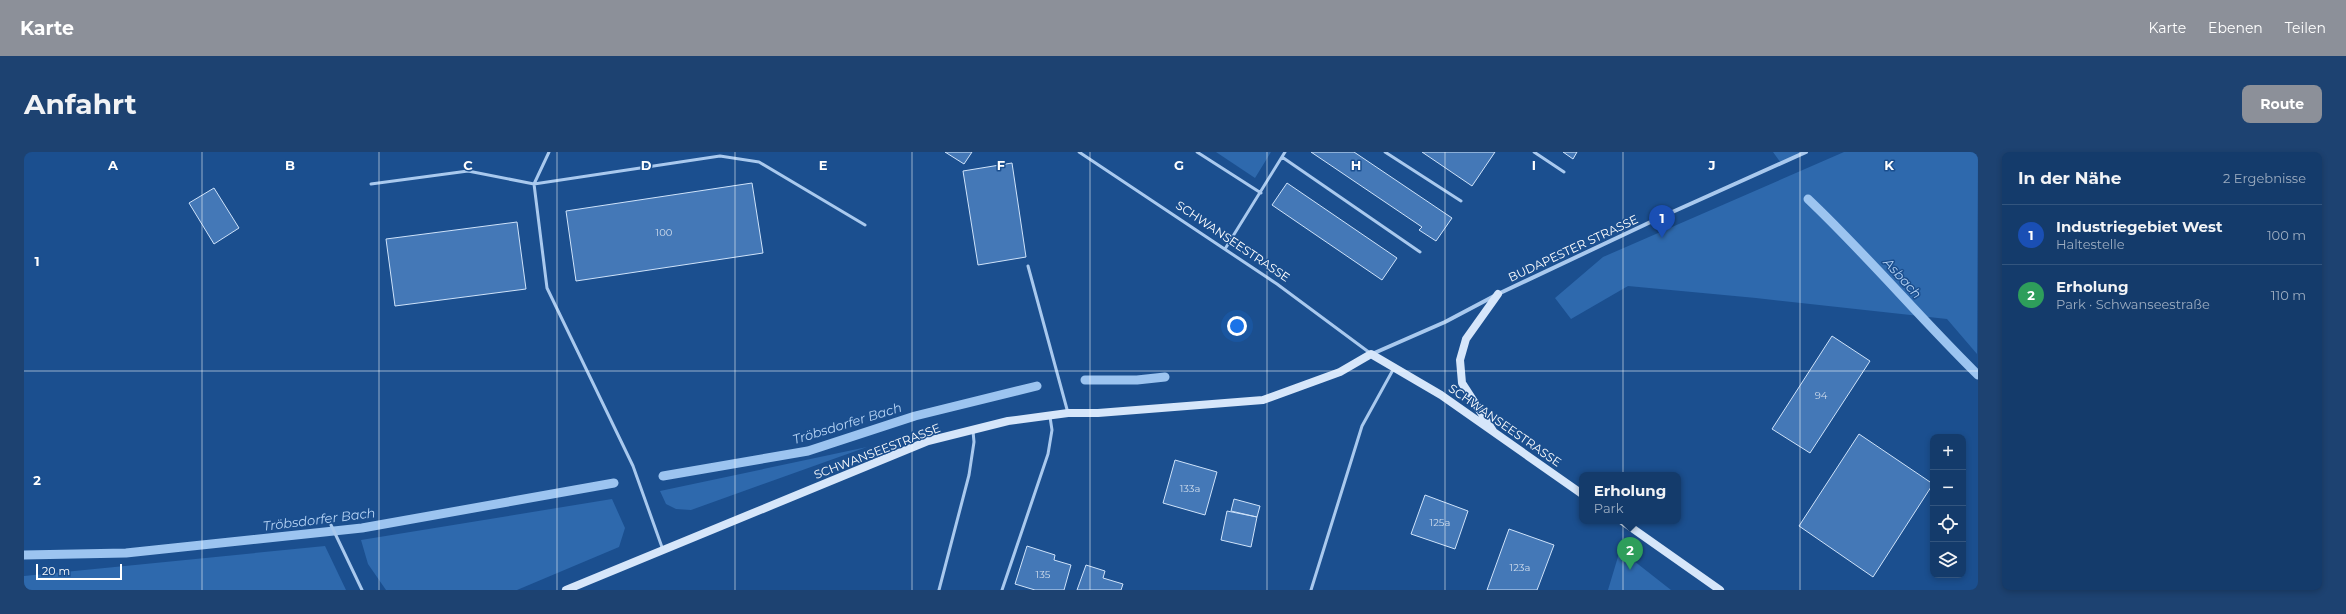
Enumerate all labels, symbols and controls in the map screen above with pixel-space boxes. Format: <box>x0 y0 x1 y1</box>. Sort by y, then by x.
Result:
text: Karte <box>20 17 74 40</box>
text: Karte <box>2148 19 2186 37</box>
text: Ebenen <box>2208 19 2263 37</box>
text: Teilen <box>2285 19 2326 37</box>
button: Route <box>2242 85 2322 123</box>
text: Anfahrt <box>24 87 137 121</box>
text: A <box>107 157 119 173</box>
text: B <box>285 157 295 173</box>
text: C <box>463 157 473 173</box>
text: D <box>641 157 652 173</box>
text: E <box>819 157 828 173</box>
text: F <box>997 157 1005 173</box>
text: G <box>1174 157 1184 173</box>
text: H <box>1351 157 1361 173</box>
text: I <box>1532 157 1536 173</box>
text: J <box>1707 157 1716 173</box>
text: K <box>1884 157 1894 173</box>
text: In der Nähe <box>2018 168 2122 188</box>
text: 2 Ergebnisse <box>2223 170 2306 186</box>
street label: SCHWANSEESTRASSE <box>1173 197 1293 285</box>
pin: 1 <box>1649 205 1675 238</box>
street label: BUDAPESTER STRASSE <box>1506 211 1640 285</box>
text: Industriegebiet West <box>2056 217 2223 236</box>
house number: 100 <box>656 226 673 239</box>
text: 1 <box>2028 227 2034 243</box>
text: 100 m <box>2267 227 2306 243</box>
text: Haltestelle <box>2056 236 2125 252</box>
text: 1 <box>34 253 40 269</box>
water label: Asbach <box>1880 254 1925 302</box>
text: Erholung <box>2056 277 2128 296</box>
text: 2 <box>2027 287 2035 303</box>
text: 110 m <box>2271 287 2306 303</box>
text: Park · Schwanseestraße <box>2056 296 2210 312</box>
your location <box>1227 316 1247 336</box>
street label: SCHWANSEESTRASSE <box>1446 380 1564 470</box>
house number: 94 <box>1815 389 1828 402</box>
water label: Tröbsdorfer Bach <box>791 399 903 447</box>
street label: SCHWANSEESTRASSE <box>812 420 942 482</box>
map controls <box>1930 434 1966 578</box>
button: + <box>1930 434 1966 470</box>
button: − <box>1930 470 1966 506</box>
text: 2 <box>33 472 41 488</box>
popup <box>1579 472 1681 524</box>
text: Erholung <box>1594 481 1666 500</box>
house number: 133a <box>1180 482 1200 495</box>
text: Park <box>1594 500 1623 516</box>
water label: Tröbsdorfer Bach <box>262 504 376 534</box>
button: locate <box>1930 506 1966 542</box>
house number: 125a <box>1430 516 1450 529</box>
pin: 2 <box>1617 537 1643 570</box>
button: layers <box>1930 542 1966 578</box>
house number: 123a <box>1510 561 1530 574</box>
scale bar <box>36 562 122 581</box>
text: 20 m <box>42 564 70 578</box>
house number: 135 <box>1036 568 1051 581</box>

